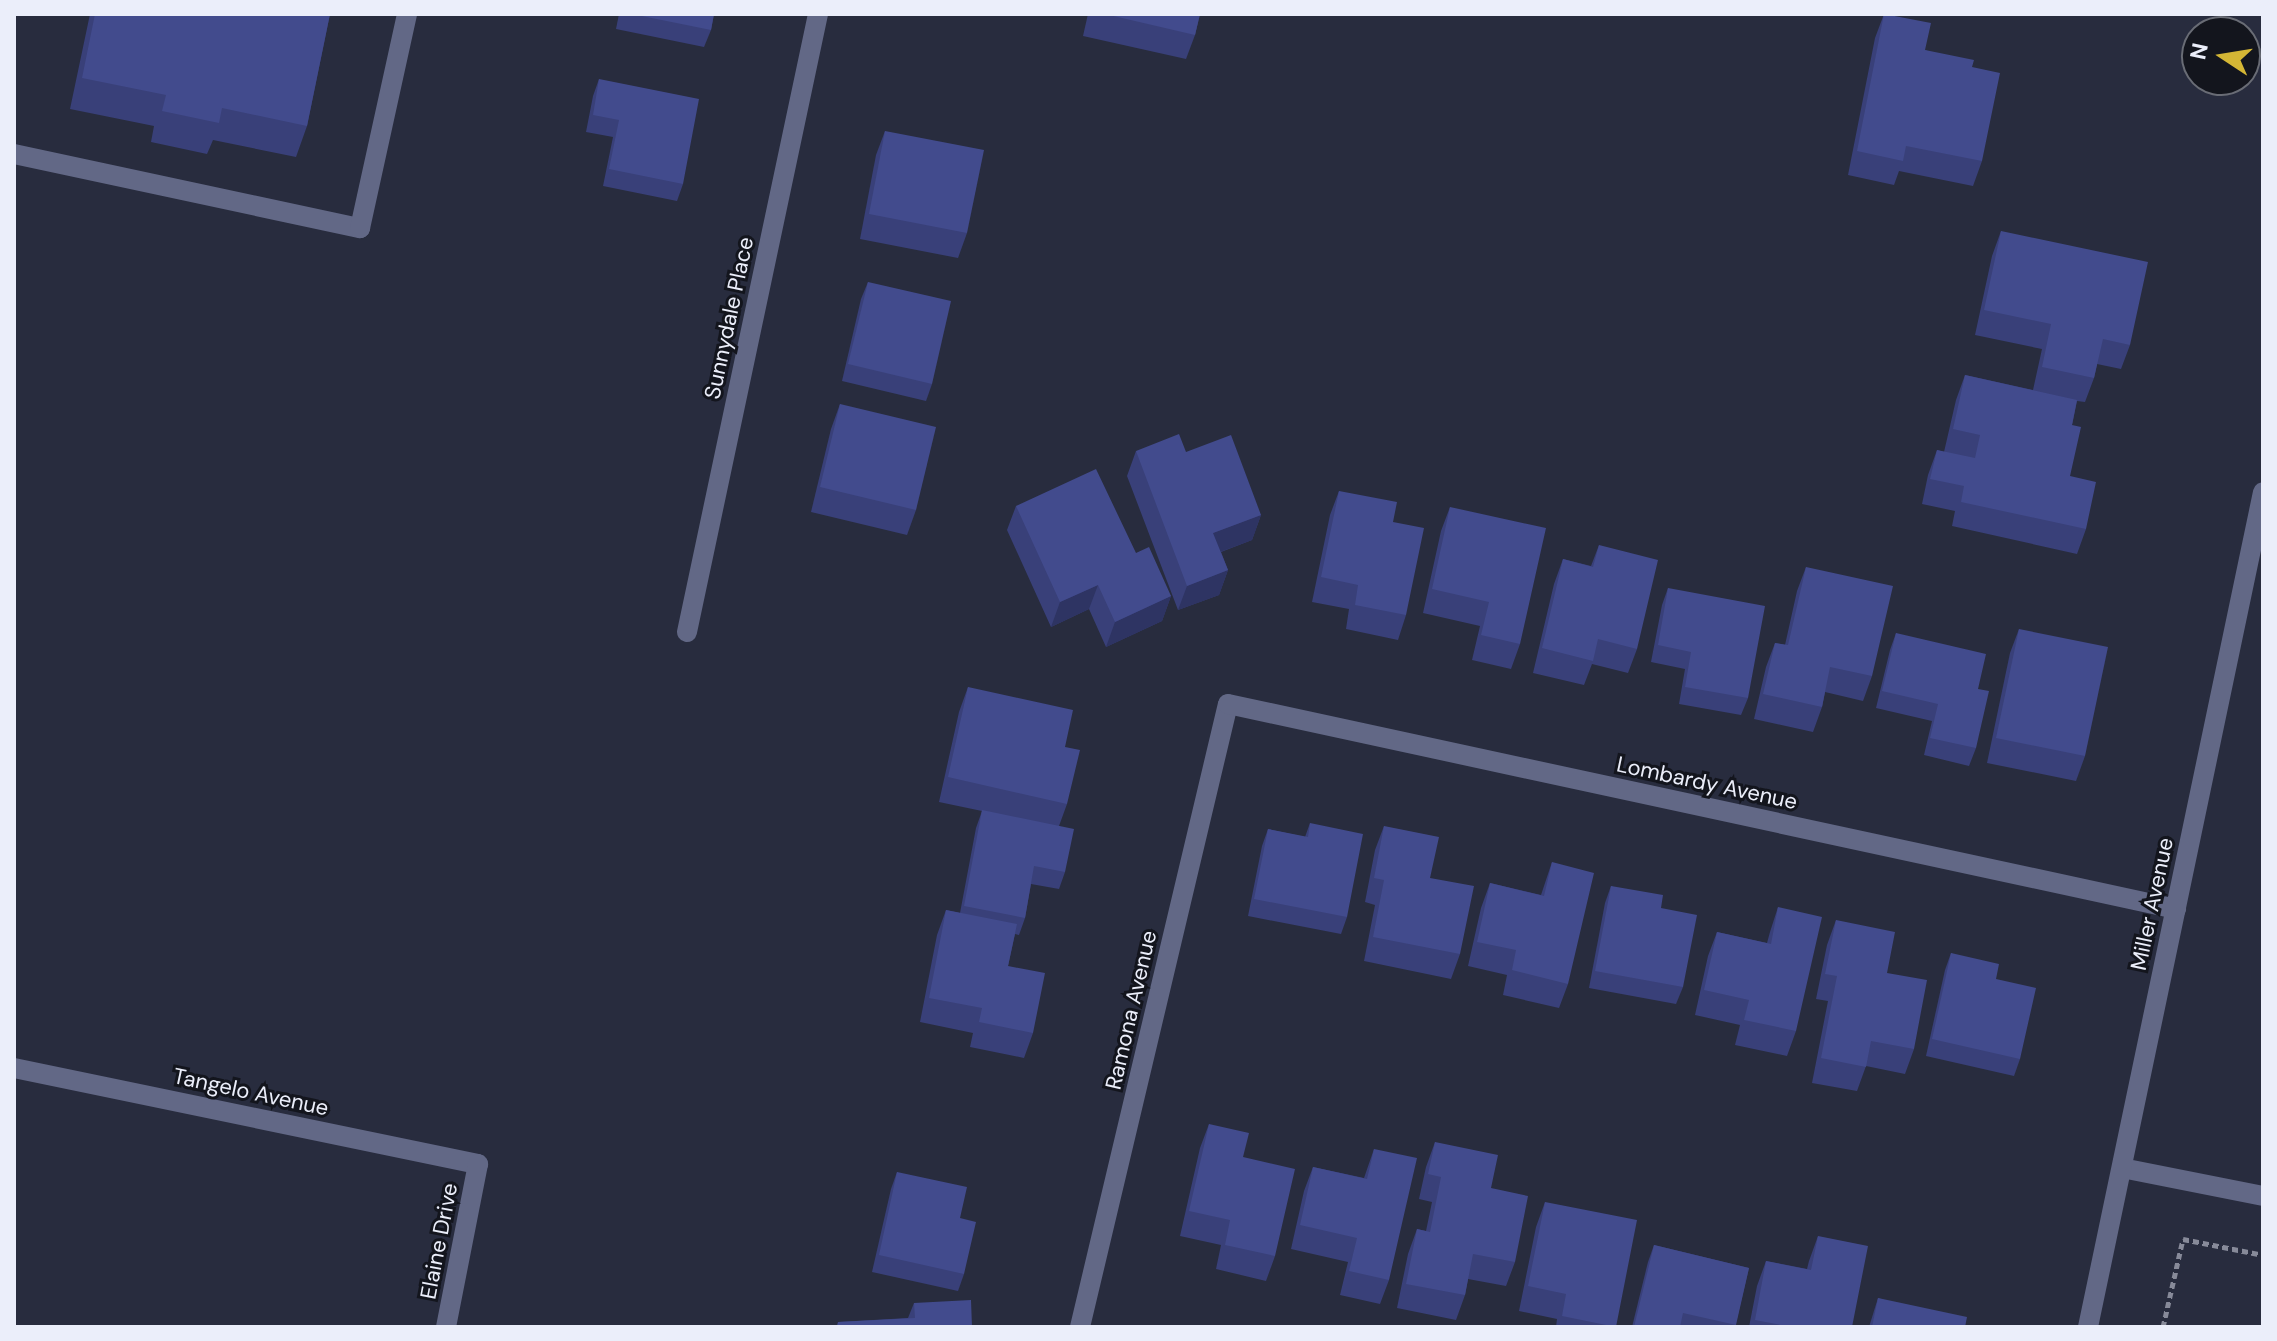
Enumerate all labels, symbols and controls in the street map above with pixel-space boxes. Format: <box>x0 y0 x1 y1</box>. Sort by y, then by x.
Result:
north arrow <box>2181 16 2261 96</box>
text: N <box>2183 40 2215 62</box>
street label: Sunnydale Place <box>699 234 759 402</box>
street label: Lombardy Avenue <box>1614 751 1800 815</box>
street label: Miller Avenue <box>2125 835 2179 973</box>
street label: Ramona Avenue <box>1100 928 1162 1092</box>
street label: Tangelo Avenue <box>171 1063 331 1121</box>
street label: Elaine Drive <box>415 1181 463 1301</box>

